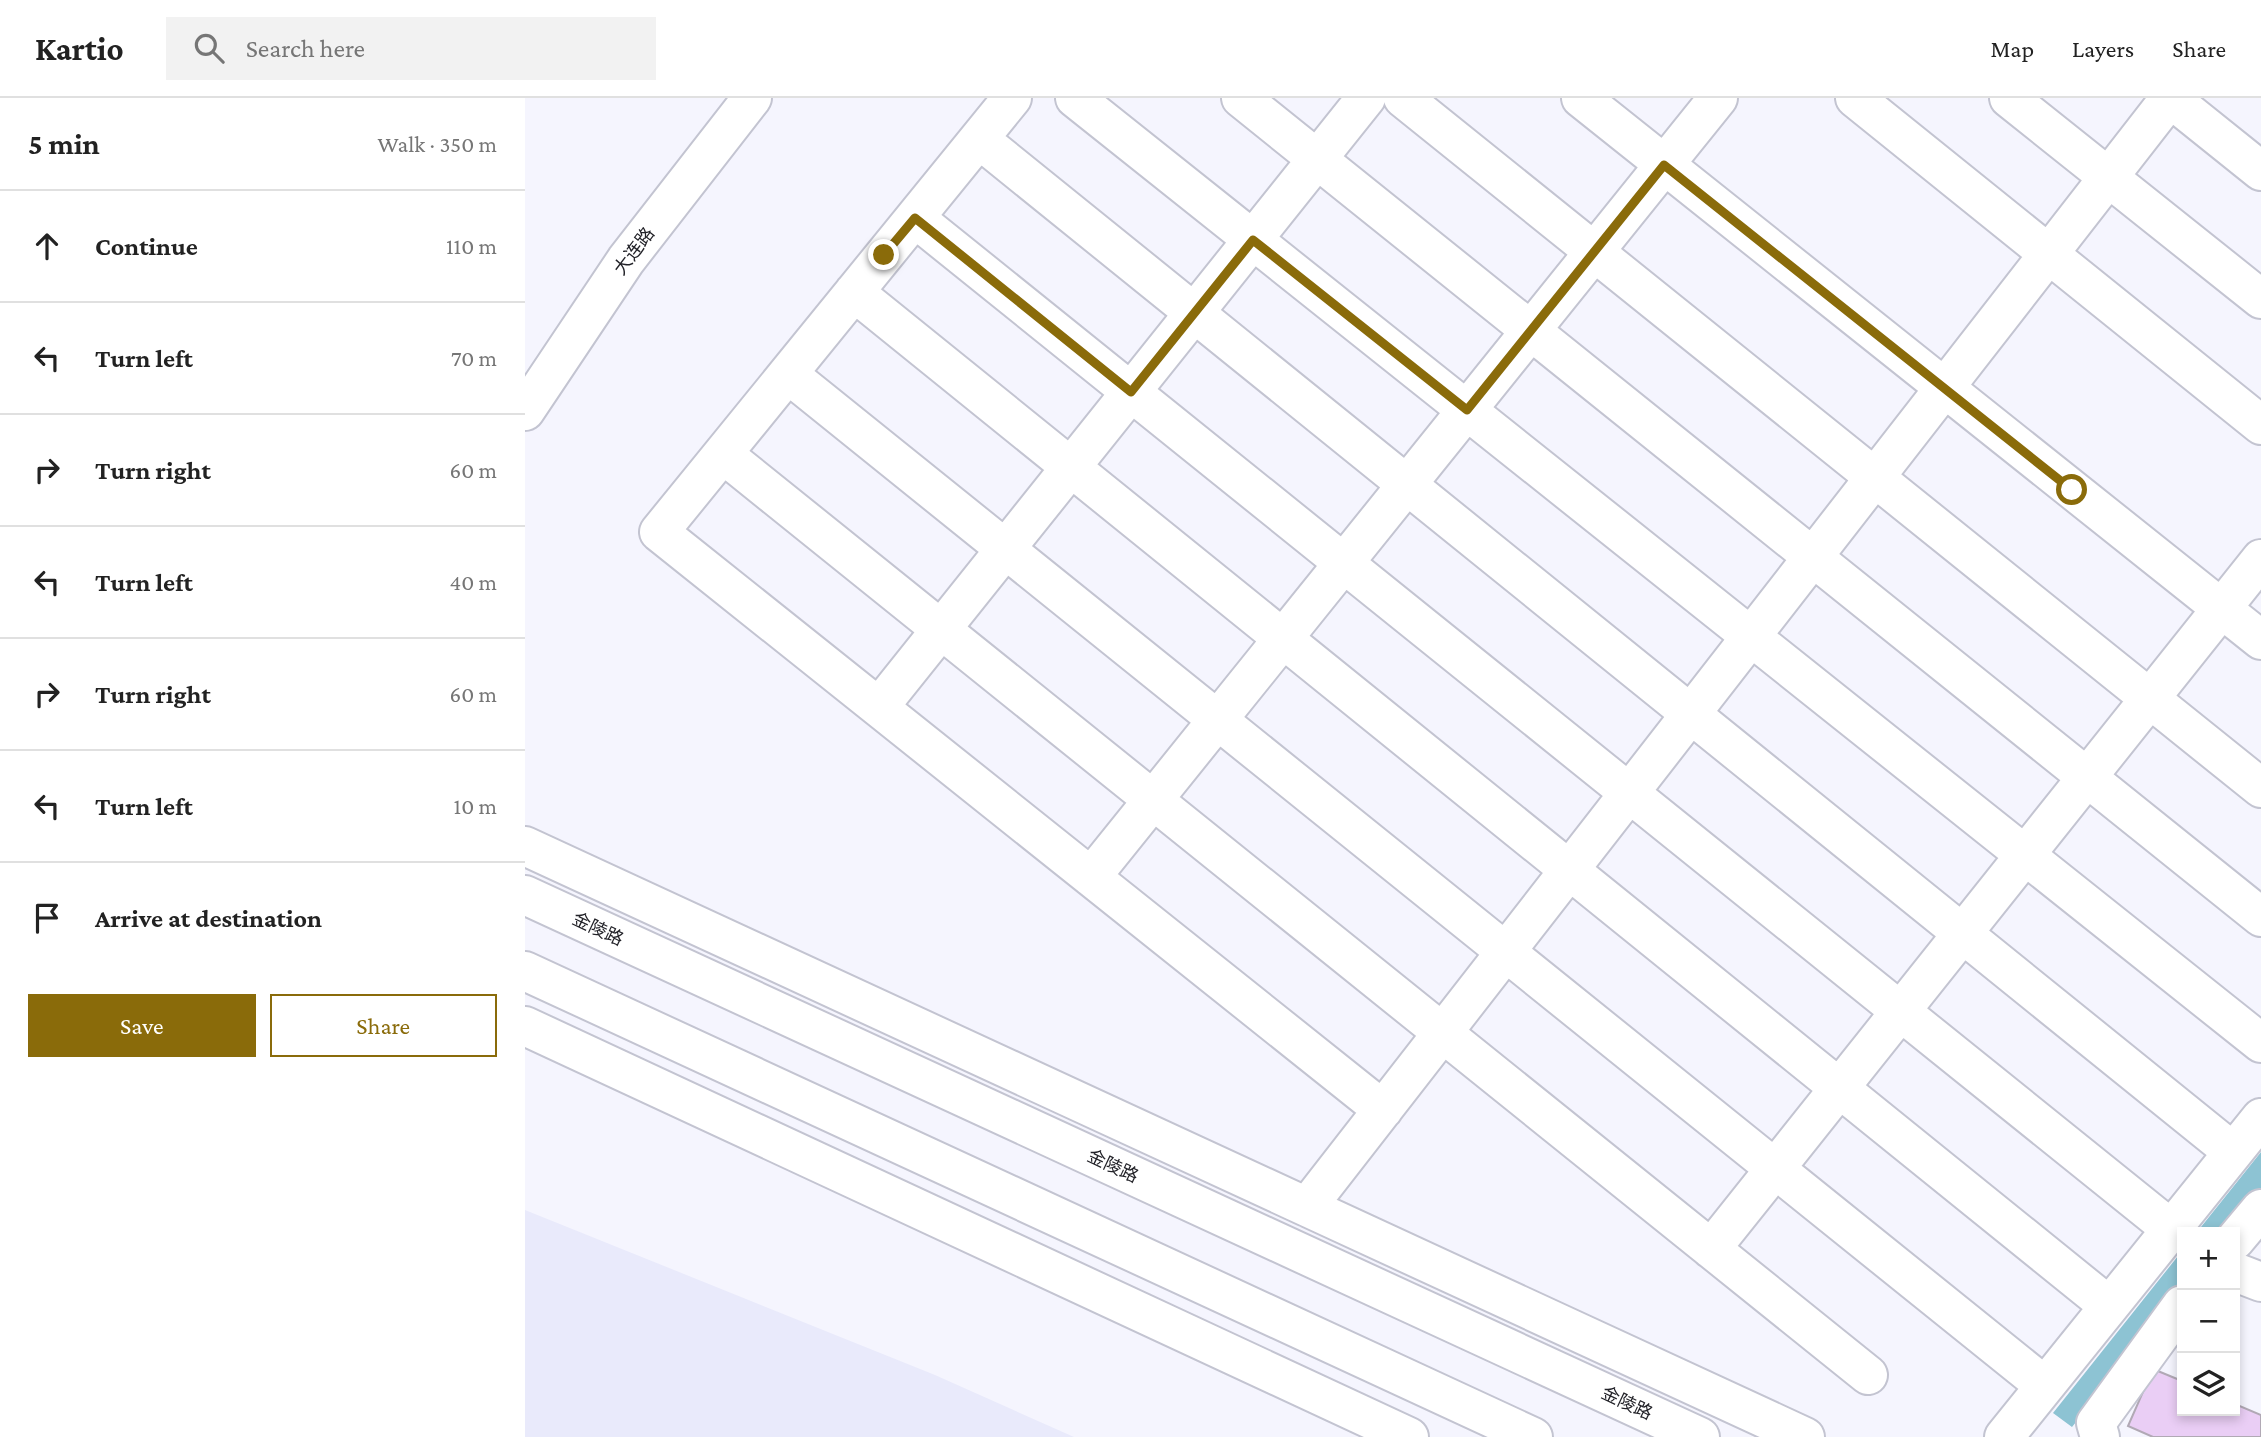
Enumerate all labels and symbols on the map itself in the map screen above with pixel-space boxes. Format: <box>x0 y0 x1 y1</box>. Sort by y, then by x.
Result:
street label: 大连路 <box>610 223 658 279</box>
route end <box>868 239 899 270</box>
route start <box>2056 474 2087 505</box>
street label: 金陵路 <box>569 909 627 949</box>
street label: 金陵路 <box>1084 1146 1142 1186</box>
street label: 金陵路 <box>1598 1383 1656 1423</box>

